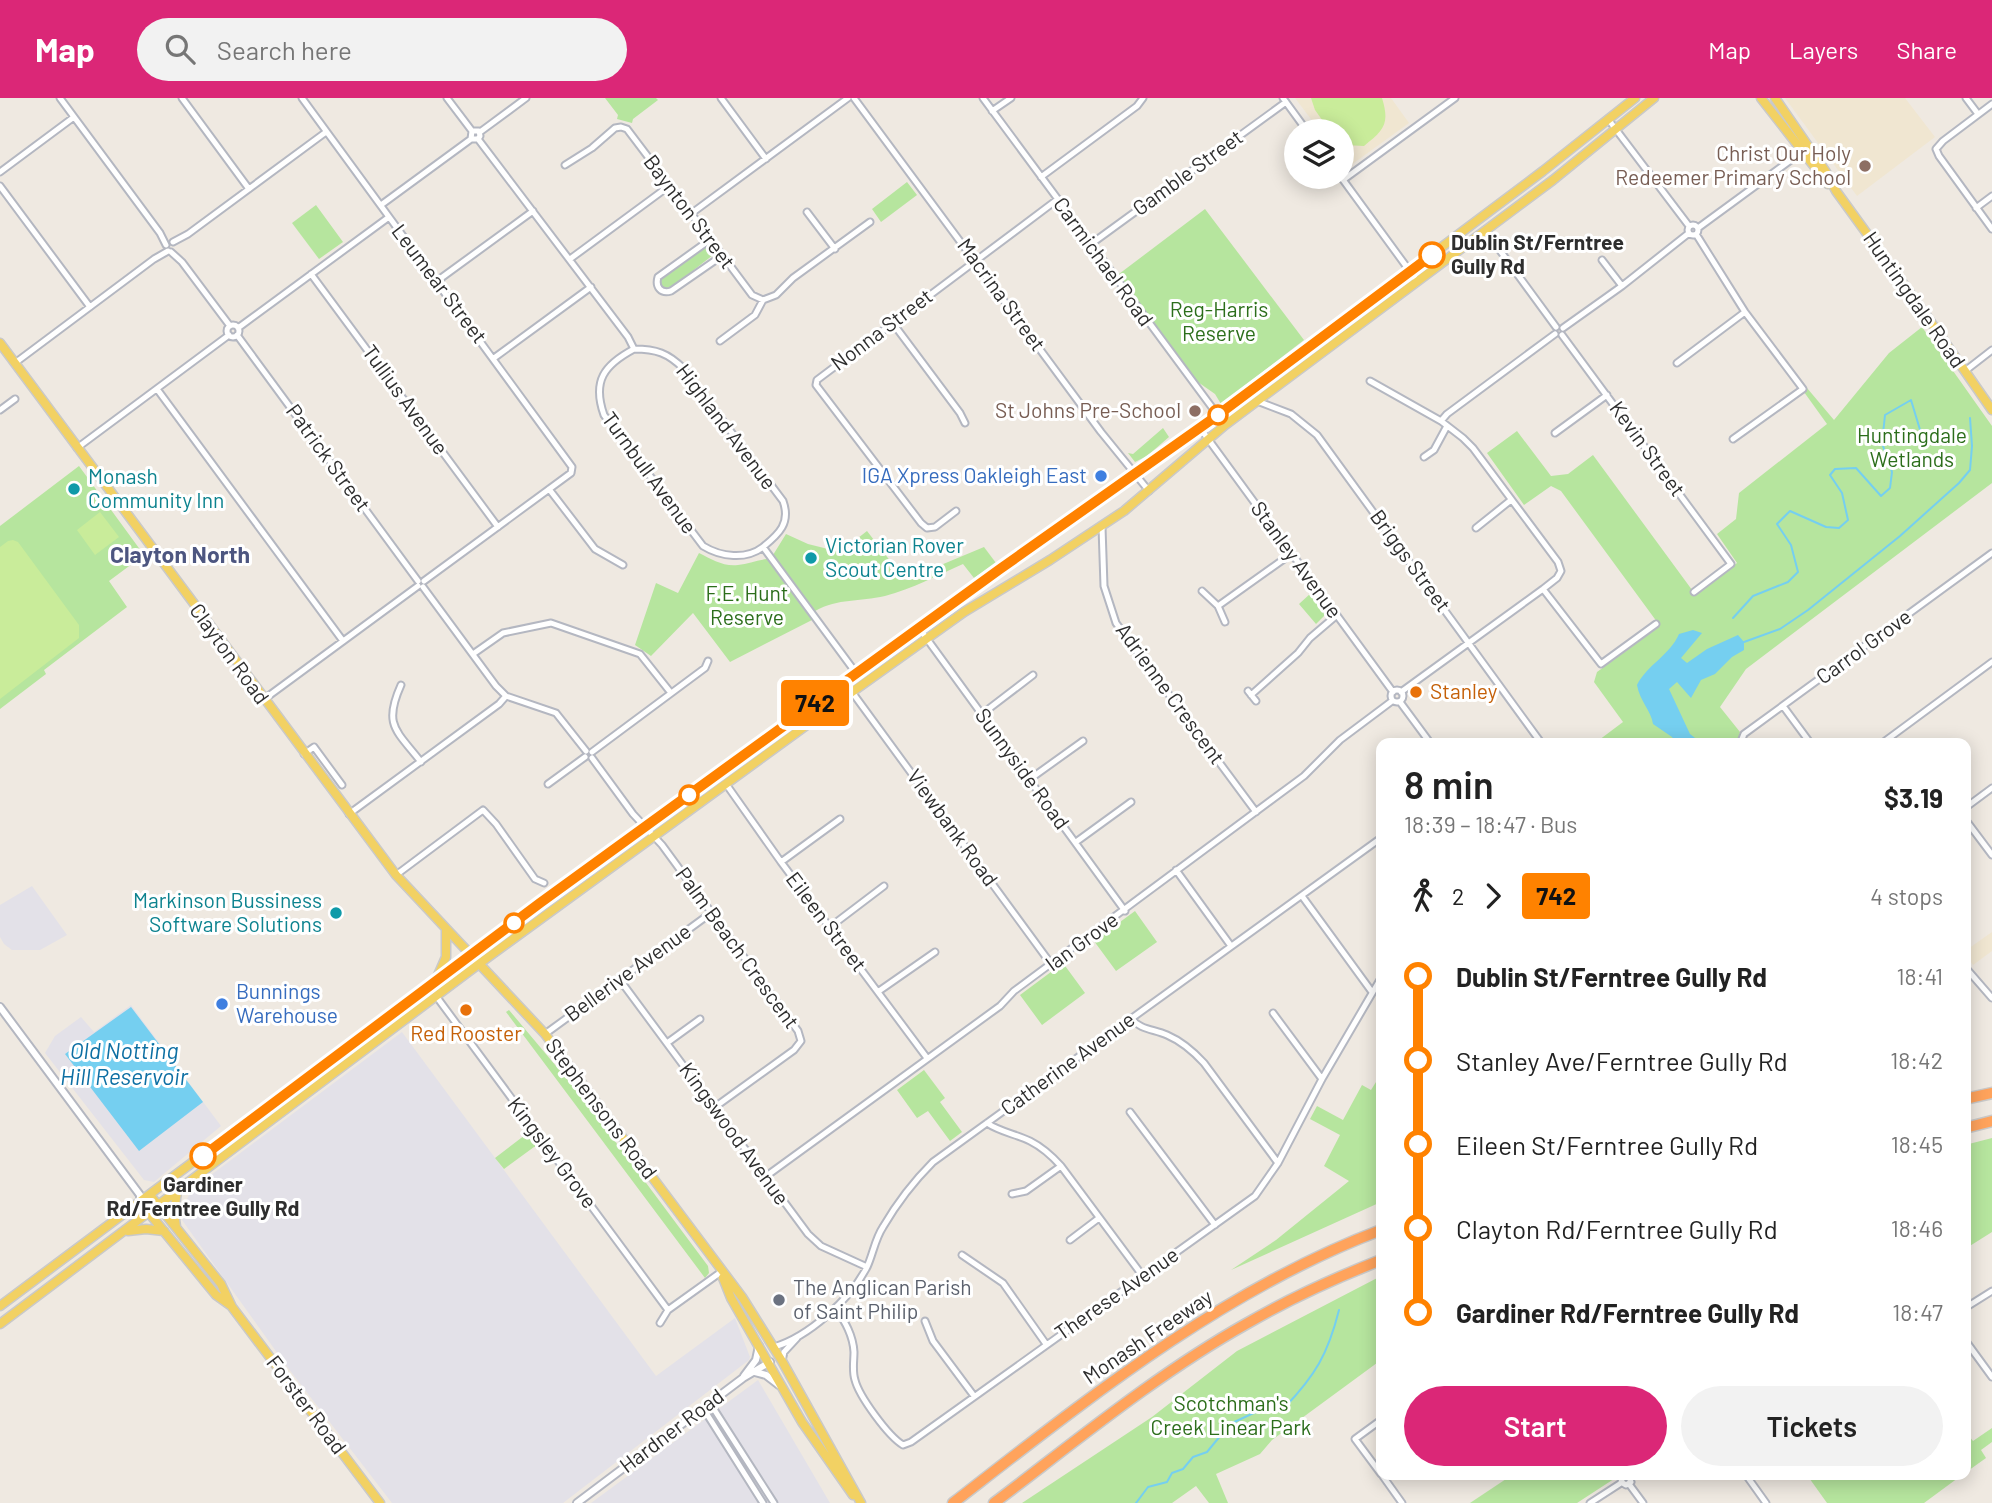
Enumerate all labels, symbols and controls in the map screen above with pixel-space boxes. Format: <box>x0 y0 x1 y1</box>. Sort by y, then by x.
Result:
search box <box>137 18 627 81</box>
text: Map <box>35 29 95 69</box>
icon: search <box>161 30 199 68</box>
text: Search here <box>217 34 352 65</box>
text: Map <box>1708 35 1751 64</box>
text: Layers <box>1789 35 1858 64</box>
text: Share <box>1896 35 1957 64</box>
map controls <box>1284 119 1354 189</box>
button: layers <box>1284 119 1354 189</box>
street label: Gamble Street <box>1127 124 1247 220</box>
place label: Christ Our Holy Redeemer Primary School <box>1615 140 1851 189</box>
street label: Baynton Street <box>639 149 741 273</box>
marker: Christ Our Holy Redeemer Primary School <box>1857 158 1873 174</box>
street label: Carmichael Road <box>1049 192 1159 330</box>
street label: Leumear Street <box>387 219 493 348</box>
street label: Huntingdale Road <box>1859 226 1972 372</box>
place label: Dublin St/Ferntree Gully Rd <box>1451 229 1624 278</box>
street label: Macrina Street <box>953 233 1051 355</box>
marker: Dublin St/Ferntree Gully Rd <box>1419 242 1445 268</box>
street label: Nonna Street <box>825 283 937 375</box>
park label: Reg-Harris Reserve <box>1170 296 1268 345</box>
street label: Tullius Avenue <box>358 339 454 459</box>
street label: Highland Avenue <box>672 358 783 494</box>
street label: Kevin Street <box>1605 396 1691 501</box>
place label: St Johns Pre-School <box>995 397 1181 422</box>
street label: Patrick Street <box>282 399 377 516</box>
marker: St Johns Pre-School <box>1187 403 1203 419</box>
unlabelled marker <box>1208 405 1228 425</box>
street label: Turnbull Avenue <box>598 406 703 538</box>
park label: Huntingdale Wetlands <box>1857 422 1967 471</box>
place label: IGA Xpress Oakleigh East <box>862 462 1087 487</box>
place label: Monash Community Inn <box>88 463 224 512</box>
marker: IGA Xpress Oakleigh East <box>1093 468 1109 484</box>
marker: Monash Community Inn <box>66 481 82 497</box>
street label: Stanley Avenue <box>1246 496 1348 622</box>
street label: Briggs Street <box>1366 504 1457 616</box>
place label: Victorian Rover Scout Centre <box>825 532 964 581</box>
district label: Clayton North <box>110 540 250 568</box>
marker: Victorian Rover Scout Centre <box>803 550 819 566</box>
park label: F.E. Hunt Reserve <box>705 580 789 629</box>
street label: Clayton Road <box>185 598 275 708</box>
street label: Carrol Grove <box>1811 603 1915 689</box>
street label: Adrienne Crescent <box>1112 618 1231 769</box>
place label: Stanley <box>1430 678 1498 703</box>
line badge: 742 <box>775 680 855 726</box>
marker: Stanley <box>1408 684 1424 700</box>
text: 742 <box>795 688 835 717</box>
street label: Sunnyside Road <box>971 703 1076 834</box>
text: 8 min <box>1404 761 1494 807</box>
street label: Viewbank Road <box>902 764 1004 890</box>
text: $3.19 <box>1884 782 1943 813</box>
unlabelled marker <box>679 785 699 805</box>
text: 18:39 – 18:47 · Bus <box>1404 810 1577 838</box>
street label: Palm Beach Crescent <box>671 862 805 1033</box>
street label: Eileen Street <box>782 866 873 976</box>
icon: walk <box>1404 877 1442 915</box>
icon: forward <box>1474 877 1512 915</box>
text: 742 <box>1536 881 1576 910</box>
text: 2 <box>1452 882 1464 910</box>
text: 4 stops <box>1870 882 1943 910</box>
place label: Markinson Bussiness Software Solutions <box>133 887 322 936</box>
marker: Markinson Bussiness Software Solutions <box>328 905 344 921</box>
street label: Ian Grove <box>1040 906 1122 976</box>
unlabelled marker <box>504 913 524 933</box>
street label: Bellerive Avenue <box>559 918 695 1026</box>
text: Dublin St/Ferntree Gully Rd <box>1456 961 1767 992</box>
text: 18:41 <box>1897 962 1943 990</box>
place label: Bunnings Warehouse <box>236 978 338 1027</box>
marker: Bunnings Warehouse <box>214 996 230 1012</box>
marker: Red Rooster <box>458 1002 474 1018</box>
street label: Catherine Avenue <box>995 1006 1139 1120</box>
place label: Red Rooster <box>410 1020 522 1045</box>
street label: Stephensons Road <box>541 1033 663 1183</box>
water label: Old Notting Hill Reservoir <box>60 1036 189 1090</box>
text: Stanley Ave/Ferntree Gully Rd <box>1456 1045 1788 1076</box>
text: 18:42 <box>1890 1046 1943 1074</box>
street label: Kingswood Avenue <box>675 1057 795 1209</box>
street label: Kingsley Grove <box>503 1092 603 1213</box>
text: Eileen St/Ferntree Gully Rd <box>1456 1129 1758 1160</box>
text: 18:45 <box>1891 1130 1943 1158</box>
marker: Gardiner Rd/Ferntree Gully Rd <box>190 1143 216 1169</box>
place label: Gardiner Rd/Ferntree Gully Rd <box>107 1171 299 1220</box>
text: Clayton Rd/Ferntree Gully Rd <box>1456 1213 1778 1244</box>
text: 18:46 <box>1891 1214 1943 1242</box>
street label: Therese Avenue <box>1050 1241 1183 1345</box>
place label: The Anglican Parish of Saint Philip <box>793 1274 972 1323</box>
street label: Monash Freeway <box>1078 1283 1217 1388</box>
marker: The Anglican Parish of Saint Philip <box>771 1292 787 1308</box>
text: Gardiner Rd/Ferntree Gully Rd <box>1456 1297 1799 1328</box>
text: 18:47 <box>1892 1298 1943 1326</box>
street label: Forster Road <box>262 1350 352 1458</box>
street label: Hardner Road <box>614 1382 728 1477</box>
button: Start <box>1404 1386 1667 1466</box>
button: Tickets <box>1681 1386 1943 1466</box>
park label: Scotchman's Creek Linear Park <box>1151 1390 1311 1439</box>

